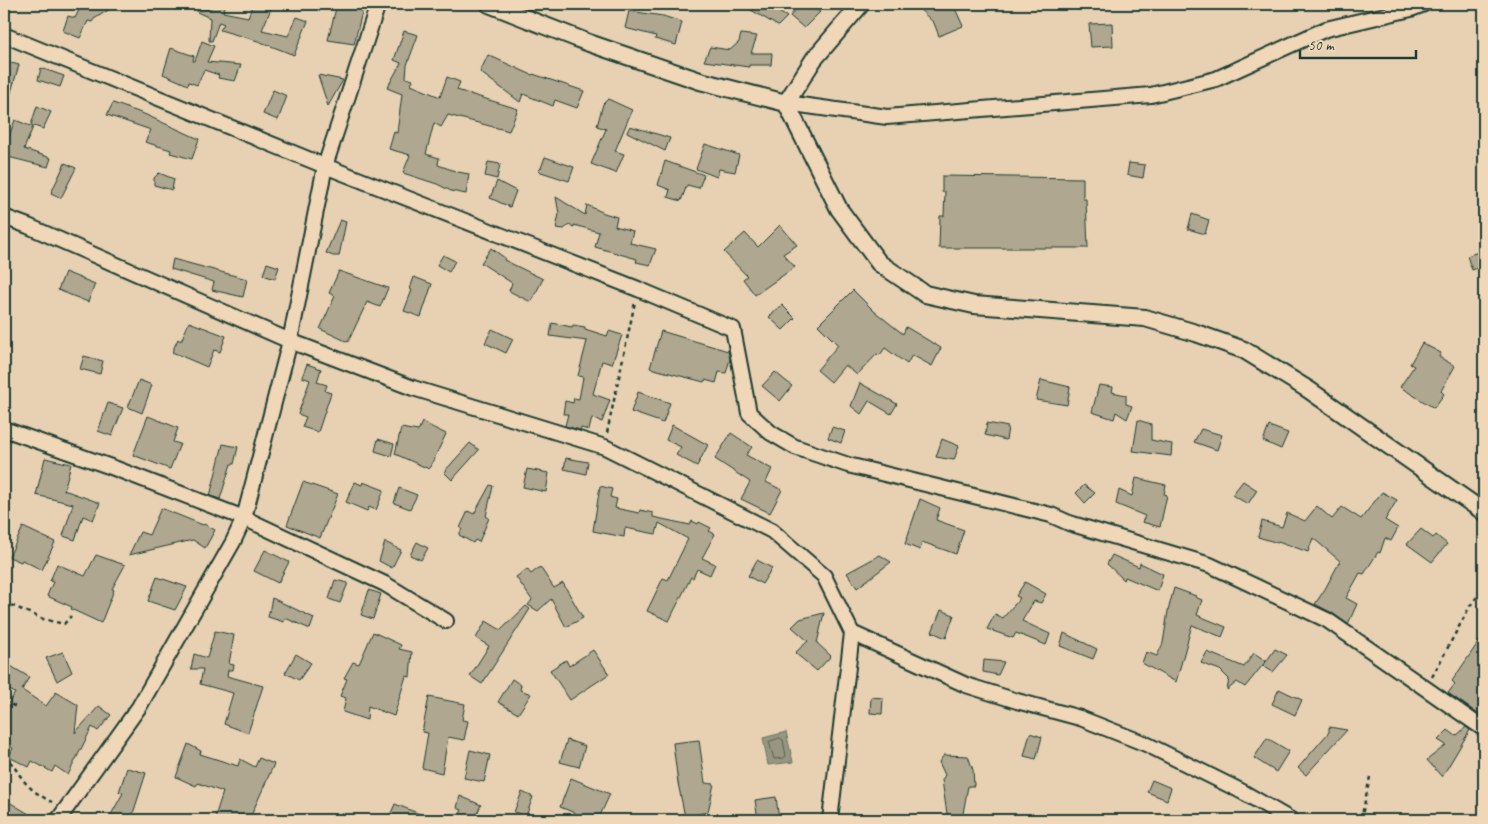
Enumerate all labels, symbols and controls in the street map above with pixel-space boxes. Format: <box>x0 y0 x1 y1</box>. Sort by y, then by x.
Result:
scale bar <box>1300 28 1417 60</box>
text: 50 m <box>1308 36 1335 55</box>

